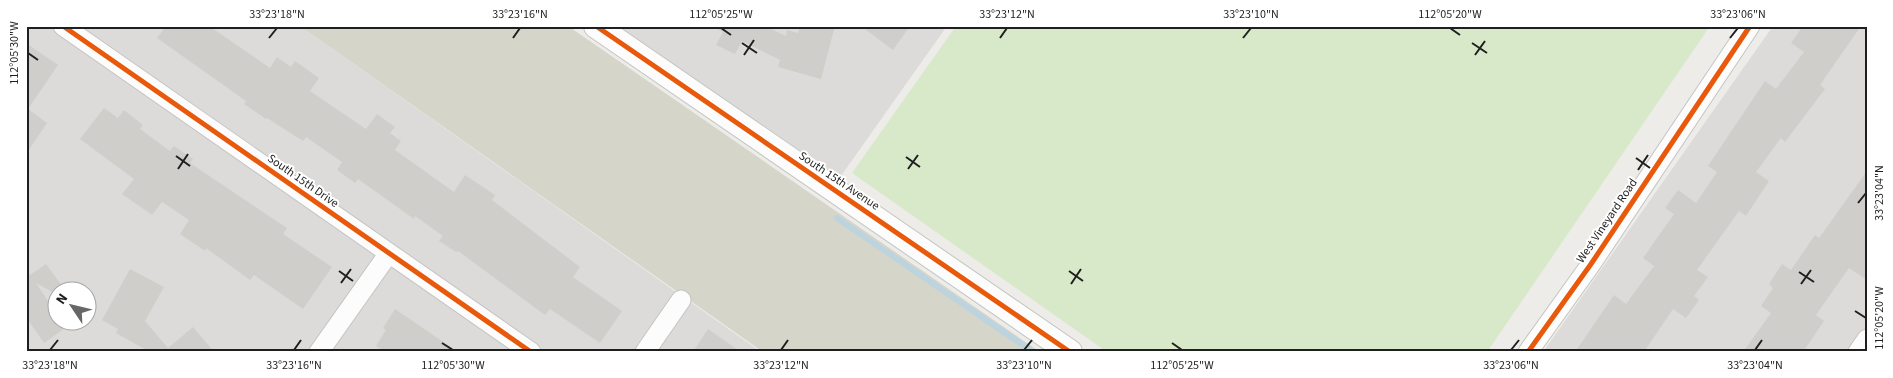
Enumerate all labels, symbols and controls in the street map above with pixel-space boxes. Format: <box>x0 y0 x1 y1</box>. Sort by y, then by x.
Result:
text: 33°23'18"N <box>249 6 305 23</box>
text: 33°23'16"N <box>492 6 548 23</box>
text: 112°05'25"W <box>689 6 753 23</box>
text: 33°23'12"N <box>979 6 1035 23</box>
text: 33°23'10"N <box>1223 6 1279 23</box>
text: 112°05'20"W <box>1418 6 1482 23</box>
text: 33°23'06"N <box>1710 6 1766 23</box>
text: 112°05'30"W <box>6 21 23 85</box>
street label: South 15th Avenue <box>795 148 883 214</box>
street label: South 15th Drive <box>264 150 342 212</box>
text: 33°23'04"N <box>1871 165 1888 221</box>
street label: West Vineyard Road <box>1572 175 1642 267</box>
north arrow <box>48 280 98 330</box>
text: 112°05'20"W <box>1871 286 1888 350</box>
text: N <box>51 290 73 309</box>
text: 33°23'18"N <box>22 357 78 374</box>
text: 33°23'16"N <box>266 357 322 374</box>
text: 112°05'30"W <box>421 357 485 374</box>
text: 33°23'12"N <box>753 357 809 374</box>
text: 33°23'10"N <box>996 357 1052 374</box>
text: 112°05'25"W <box>1150 357 1214 374</box>
text: 33°23'06"N <box>1483 357 1539 374</box>
text: 33°23'04"N <box>1727 357 1783 374</box>

